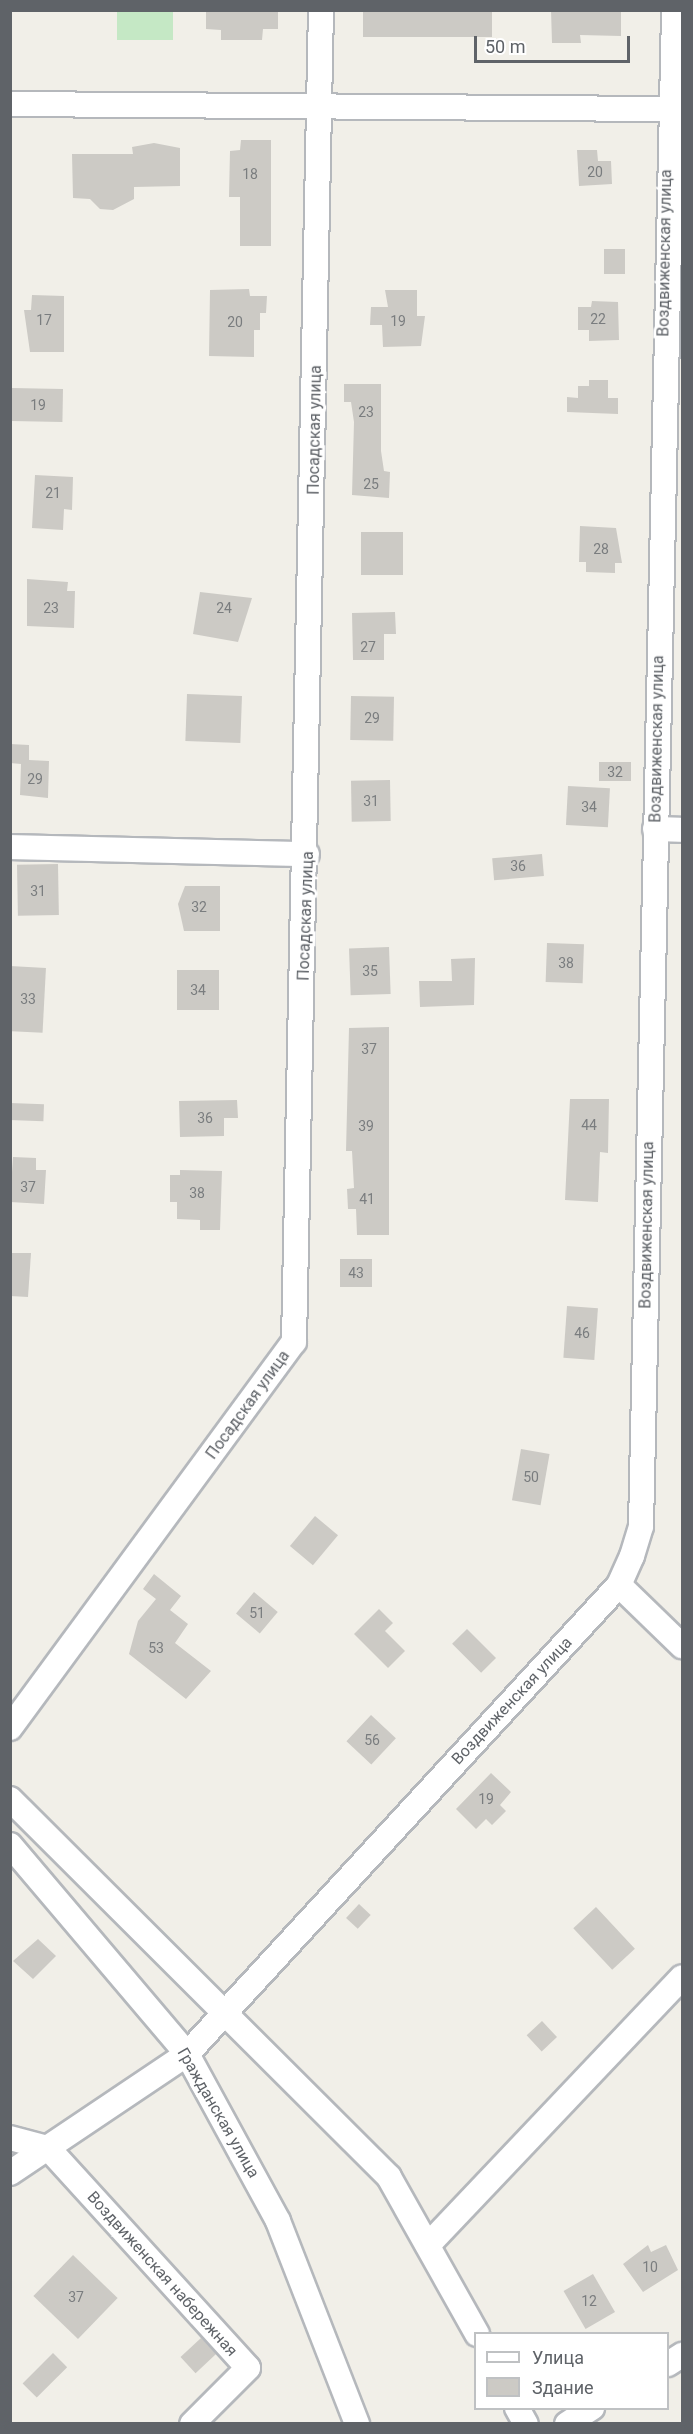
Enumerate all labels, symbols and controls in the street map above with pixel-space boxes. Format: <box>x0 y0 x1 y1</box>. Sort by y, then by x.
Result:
scale bar <box>477 24 633 62</box>
text: 50 m <box>485 36 525 57</box>
house number: 20 <box>587 164 603 180</box>
house number: 18 <box>242 166 258 182</box>
street label: Воздвиженская улица <box>654 169 676 337</box>
house number: 22 <box>590 311 606 327</box>
house number: 17 <box>36 312 52 328</box>
house number: 19 <box>390 313 406 329</box>
house number: 20 <box>227 314 243 330</box>
street label: Посадская улица <box>304 365 326 495</box>
house number: 19 <box>30 397 46 413</box>
house number: 23 <box>358 404 374 420</box>
house number: 25 <box>363 476 379 492</box>
house number: 21 <box>45 485 61 501</box>
house number: 28 <box>593 541 609 557</box>
house number: 23 <box>43 600 59 616</box>
house number: 24 <box>216 600 232 616</box>
house number: 27 <box>360 639 376 655</box>
street label: Воздвиженская улица <box>646 655 668 823</box>
house number: 29 <box>364 710 380 726</box>
house number: 32 <box>607 764 623 780</box>
house number: 29 <box>27 771 43 787</box>
house number: 31 <box>363 793 379 809</box>
house number: 34 <box>581 799 597 815</box>
street label: Посадская улица <box>294 851 318 981</box>
house number: 36 <box>510 858 526 874</box>
house number: 31 <box>30 883 46 899</box>
house number: 32 <box>191 899 207 915</box>
house number: 38 <box>558 955 574 971</box>
house number: 35 <box>362 963 378 979</box>
house number: 34 <box>190 982 206 998</box>
house number: 33 <box>20 991 36 1007</box>
house number: 37 <box>361 1041 377 1057</box>
house number: 36 <box>197 1110 213 1126</box>
house number: 44 <box>581 1117 597 1133</box>
house number: 39 <box>358 1118 374 1134</box>
street label: Воздвиженская улица <box>636 1141 658 1309</box>
house number: 37 <box>20 1179 36 1195</box>
house number: 38 <box>189 1185 205 1201</box>
house number: 41 <box>359 1191 375 1207</box>
house number: 43 <box>348 1265 364 1281</box>
house number: 46 <box>574 1325 590 1341</box>
street label: Посадская улица <box>202 1347 294 1463</box>
house number: 50 <box>523 1469 539 1485</box>
house number: 51 <box>249 1605 265 1621</box>
street label: Воздвиженская улица <box>448 1633 576 1769</box>
house number: 53 <box>148 1640 164 1656</box>
house number: 56 <box>364 1732 380 1748</box>
house number: 19 <box>478 1791 494 1807</box>
street label: Гражданская улица <box>173 2044 263 2182</box>
street label: Воздвиженская набережная <box>83 2188 241 2360</box>
house number: 10 <box>642 2259 658 2275</box>
house number: 37 <box>68 2289 84 2305</box>
house number: 12 <box>581 2293 597 2309</box>
legend <box>474 2332 669 2410</box>
text: Улица <box>532 2347 584 2368</box>
text: Здание <box>532 2377 594 2398</box>

